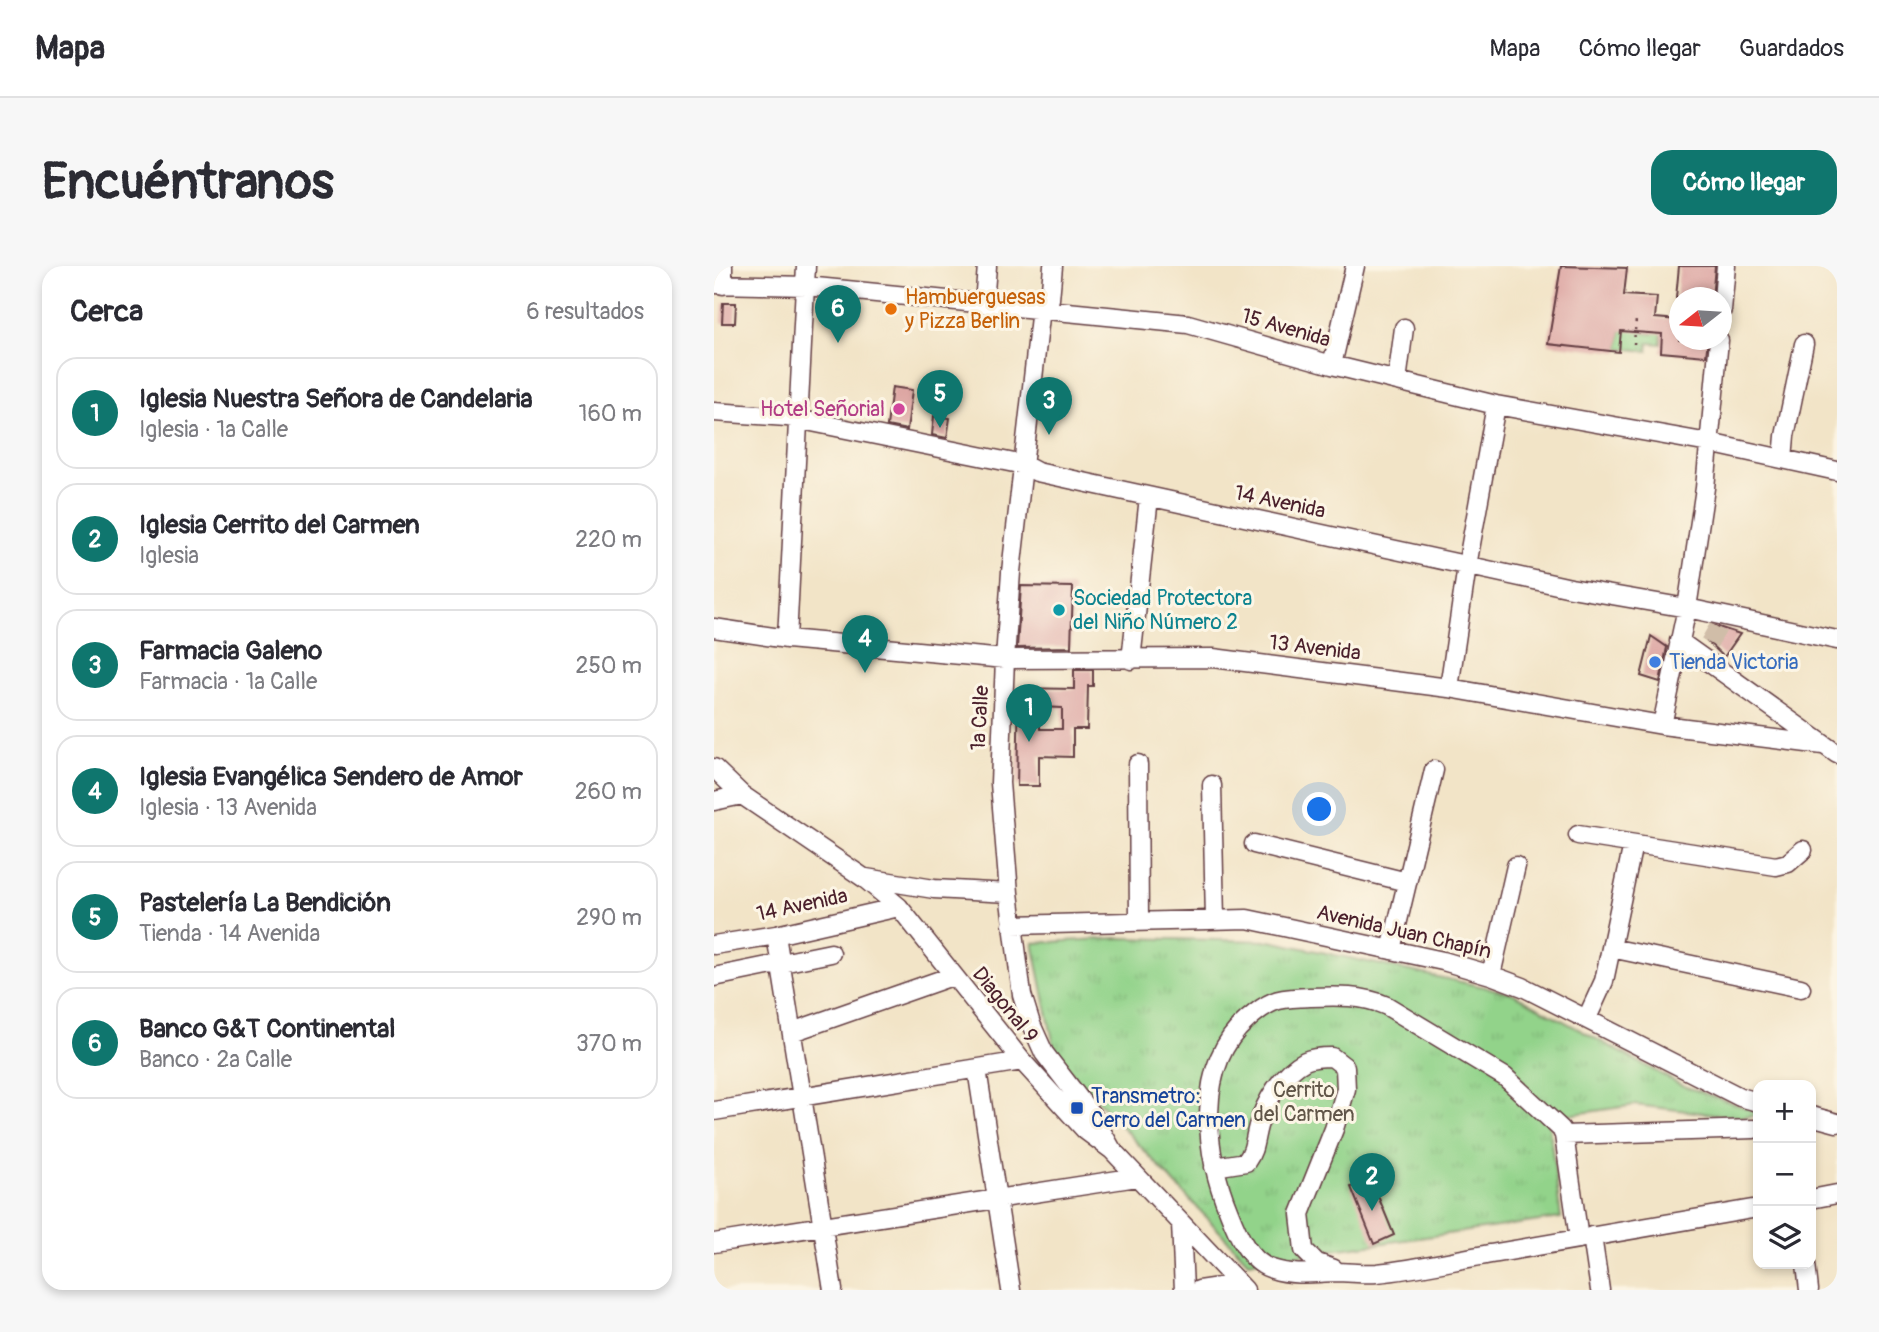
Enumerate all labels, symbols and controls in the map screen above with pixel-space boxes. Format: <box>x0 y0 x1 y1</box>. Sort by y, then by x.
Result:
text: Mapa <box>35 28 105 69</box>
text: Mapa <box>1490 34 1541 63</box>
text: Cómo llegar <box>1579 34 1701 63</box>
text: Guardados <box>1739 34 1844 63</box>
button: Cómo llegar <box>1651 150 1837 215</box>
text: Encuéntranos <box>42 152 334 213</box>
place label: Hambuerguesas y Pizza Berlin <box>904 284 1046 335</box>
pin: 6 <box>815 285 861 343</box>
north arrow <box>1669 287 1732 350</box>
text: Cerca <box>70 293 143 330</box>
text: 6 resultados <box>526 297 644 326</box>
marker: Hambuerguesas y Pizza Berlin <box>883 301 899 317</box>
street label: 15 Avenida <box>1238 302 1334 354</box>
pin: 5 <box>917 370 963 428</box>
pin: 3 <box>1026 377 1072 435</box>
text: Iglesia Nuestra Señora de Candelaria <box>139 383 533 415</box>
place label: Hotel Señorial <box>760 396 885 423</box>
text: 1 <box>91 399 100 428</box>
text: 160 m <box>578 399 642 428</box>
marker: Hotel Señorial <box>891 401 907 417</box>
text: Iglesia · 1a Calle <box>139 415 288 444</box>
street label: 14 Avenida <box>1232 479 1328 525</box>
text: Iglesia Cerrito del Carmen <box>139 509 420 541</box>
text: 2 <box>89 525 101 554</box>
text: 220 m <box>575 525 642 554</box>
text: Iglesia <box>139 541 199 570</box>
place label: Sociedad Protectora del Niño Número 2 <box>1073 585 1252 636</box>
marker: Sociedad Protectora del Niño Número 2 <box>1051 602 1067 618</box>
pin: 4 <box>842 615 888 673</box>
street label: 13 Avenida <box>1268 629 1362 667</box>
text: Farmacia Galeno <box>139 635 322 667</box>
place label: Tienda Victoria <box>1669 649 1799 676</box>
text: 3 <box>89 651 101 680</box>
text: 250 m <box>576 651 642 680</box>
marker: Tienda Victoria <box>1647 654 1663 670</box>
text: Farmacia · 1a Calle <box>139 667 317 696</box>
street label: 1a Calle <box>965 684 995 751</box>
pin: 1 <box>1006 684 1052 742</box>
text: Iglesia Evangélica Sendero de Amor <box>139 761 523 793</box>
text: 4 <box>88 777 102 806</box>
text: 260 m <box>575 777 642 806</box>
your location <box>1302 792 1336 826</box>
text: Iglesia · 13 Avenida <box>139 793 317 822</box>
street label: 14 Avenida <box>754 882 850 928</box>
text: Pastelería La Bendición <box>139 887 391 919</box>
street label: Avenida Juan Chapín <box>1314 899 1494 965</box>
text: 5 <box>89 903 101 932</box>
text: 290 m <box>576 903 642 932</box>
text: Tienda · 14 Avenida <box>139 919 320 948</box>
street label: Diagonal 9 <box>966 961 1044 1049</box>
text: Banco G&T Continental <box>139 1013 395 1045</box>
text: 6 <box>88 1029 102 1058</box>
text: 370 m <box>576 1029 642 1058</box>
text: Banco · 2a Calle <box>139 1045 292 1074</box>
park label: Cerrito del Carmen <box>1253 1077 1355 1128</box>
map controls <box>1753 1080 1816 1269</box>
button: + <box>1753 1080 1816 1143</box>
place label: Transmetro: Cerro del Carmen <box>1091 1083 1246 1134</box>
marker: Transmetro: Cerro del Carmen <box>1069 1100 1085 1116</box>
button: − <box>1753 1143 1816 1206</box>
pin: 2 <box>1349 1153 1395 1211</box>
button: layers <box>1753 1206 1816 1269</box>

